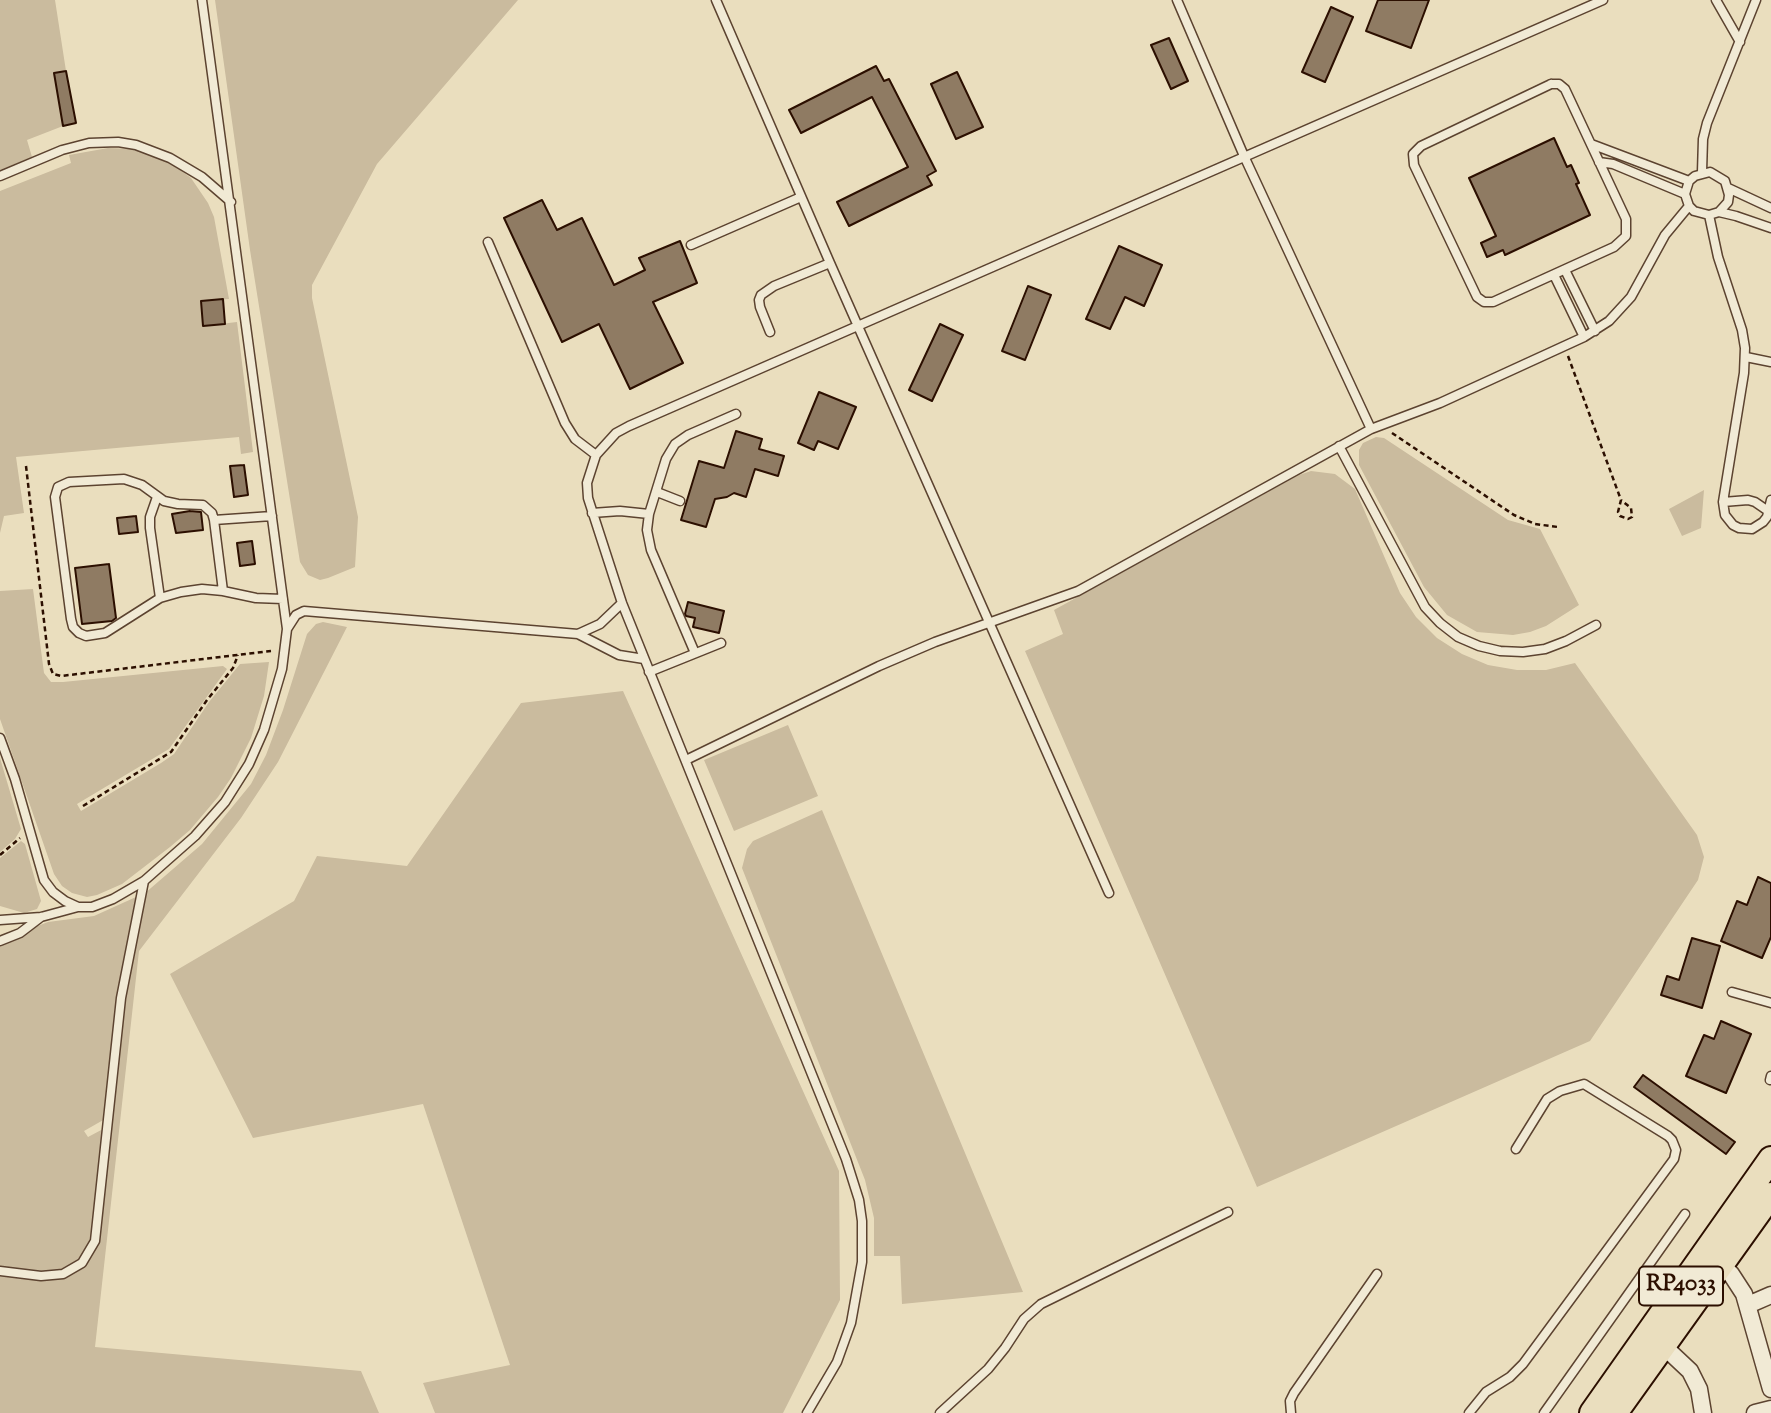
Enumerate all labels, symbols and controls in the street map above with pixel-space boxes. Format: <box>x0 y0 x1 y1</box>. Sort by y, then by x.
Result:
road number: RP4033 <box>1639 1266 1723 1306</box>

